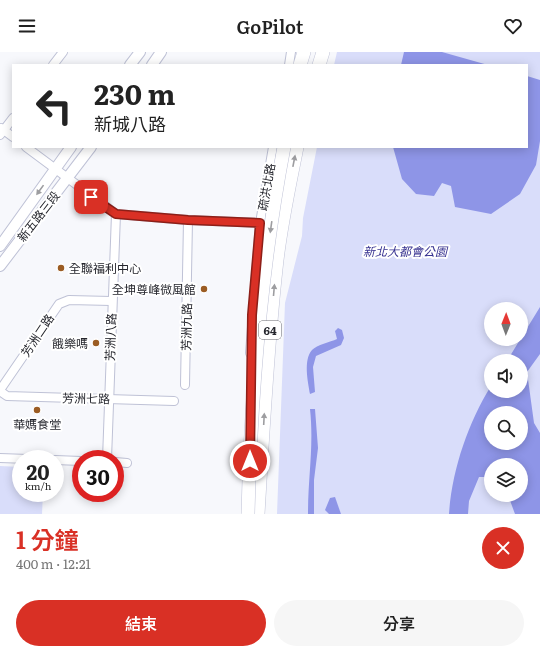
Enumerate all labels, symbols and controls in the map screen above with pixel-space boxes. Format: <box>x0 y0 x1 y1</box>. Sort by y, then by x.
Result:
text: GoPilot <box>237 13 303 40</box>
icon: menu <box>16 15 38 37</box>
icon: heart <box>502 15 524 37</box>
text: 230 m <box>94 72 175 114</box>
icon: left <box>28 80 80 132</box>
text: 新城八路 <box>94 110 166 137</box>
one-way arrow <box>291 155 297 167</box>
street label: 疏洪北路 <box>253 162 279 212</box>
pin <box>74 180 108 214</box>
one-way arrow <box>36 185 44 195</box>
icon: arrive <box>80 186 102 208</box>
street label: 新五路三段 <box>12 187 64 245</box>
one-way arrow <box>268 221 274 233</box>
park label: 新北大都會公園 <box>363 242 449 260</box>
place label: 全聯福利中心 <box>69 259 141 277</box>
marker: 全聯福利中心 <box>56 263 66 273</box>
place label: 全坤尊峰微風館 <box>112 280 196 298</box>
marker: 全坤尊峰微風館 <box>199 284 209 294</box>
one-way arrow <box>270 284 277 296</box>
north arrow <box>484 302 528 346</box>
map controls <box>484 302 528 502</box>
street label: 芳洲九路 <box>177 303 195 351</box>
street label: 芳洲二路 <box>16 310 58 360</box>
street label: 芳洲八路 <box>100 313 120 361</box>
road number: 64 <box>259 321 281 339</box>
place label: 餓樂嗎 <box>52 334 88 352</box>
marker: 餓樂嗎 <box>91 338 101 348</box>
button: sound <box>484 354 528 398</box>
street label: 芳洲七路 <box>62 389 110 407</box>
marker: 華媽食堂 <box>32 405 42 415</box>
button: search <box>484 406 528 450</box>
one-way arrow <box>260 413 267 425</box>
place label: 華媽食堂 <box>13 415 61 433</box>
position arrow <box>229 440 271 482</box>
speed limit sign: 30 <box>72 450 124 502</box>
text: 20 <box>26 456 50 486</box>
button: layers <box>484 458 528 502</box>
text: km/h <box>25 478 51 493</box>
text: 1 分鐘 <box>16 521 79 556</box>
button: close <box>482 527 524 569</box>
text: 400 m · 12:21 <box>16 554 91 573</box>
button: 結束 <box>16 600 266 646</box>
button: 分享 <box>274 600 524 646</box>

